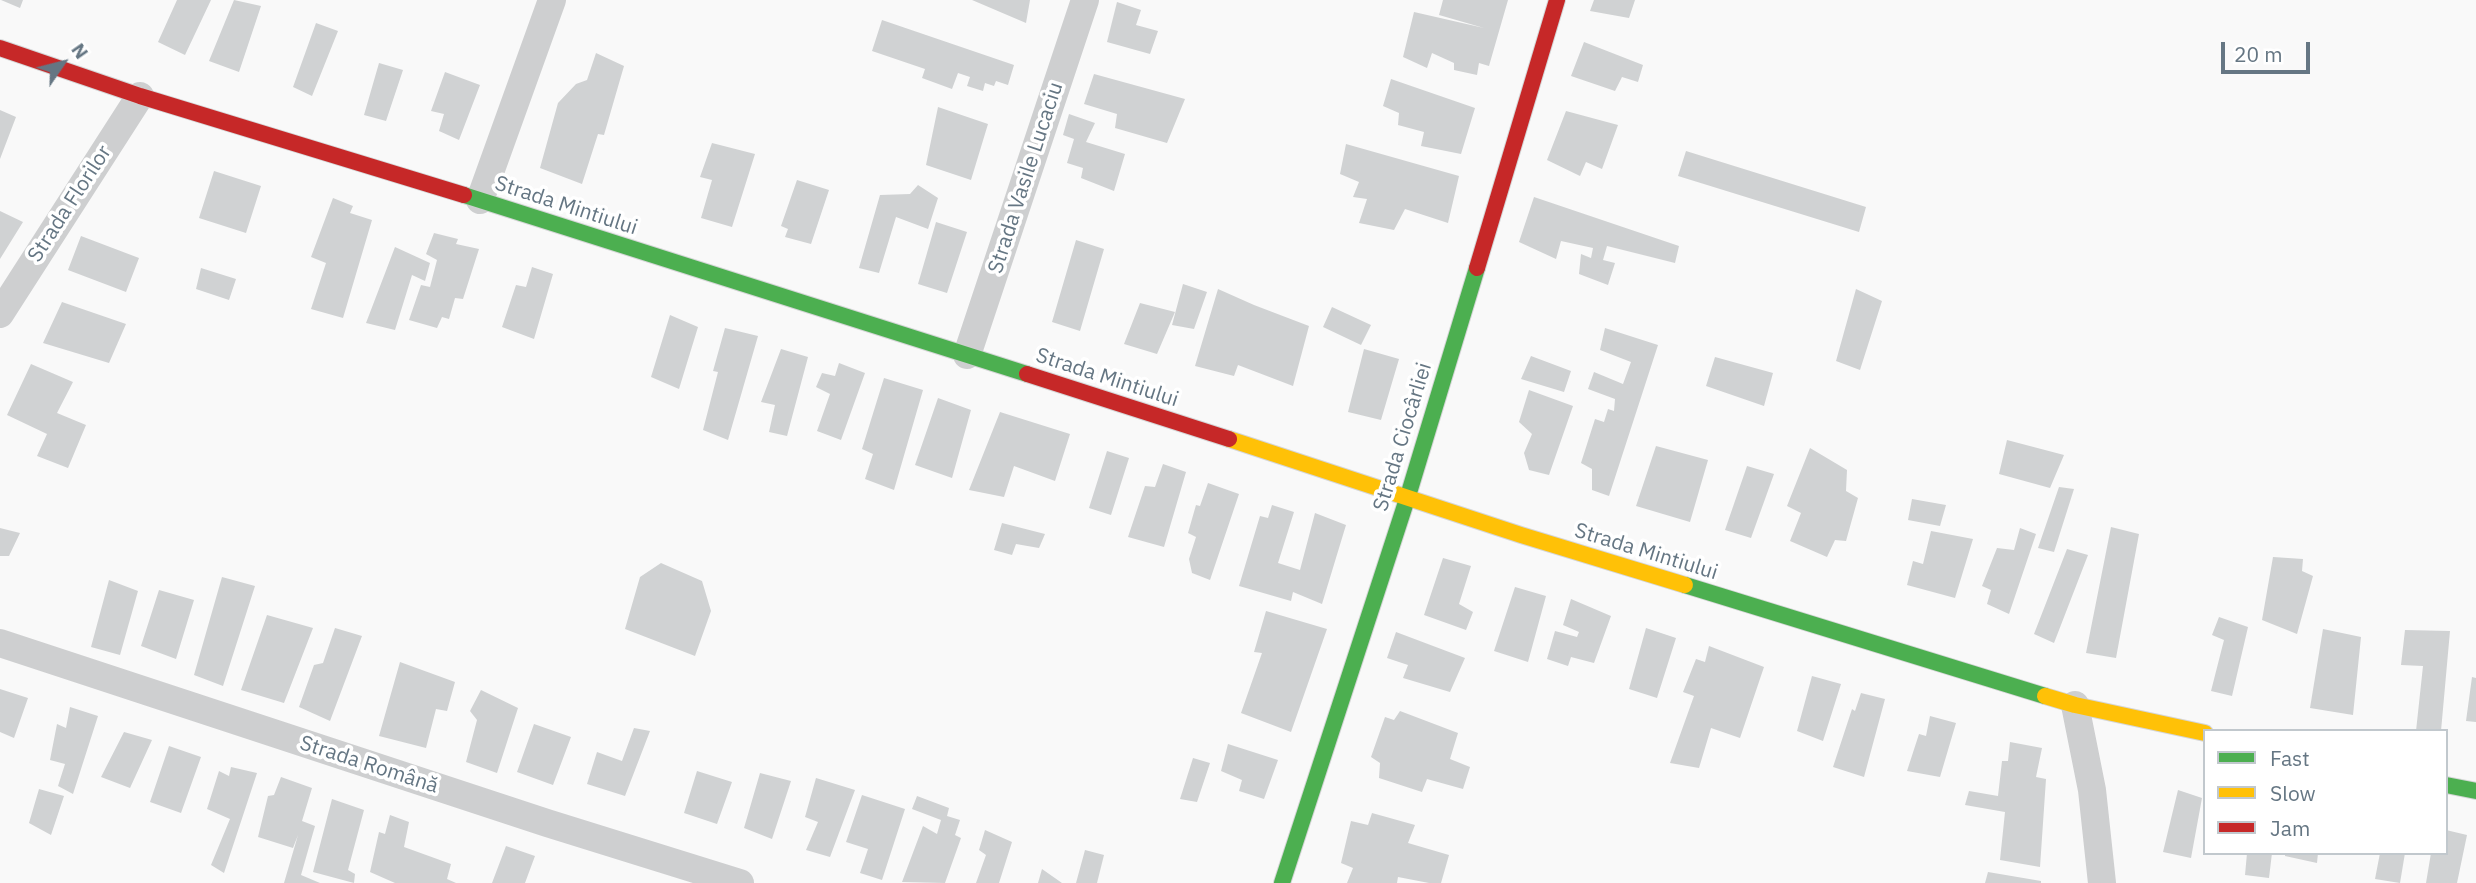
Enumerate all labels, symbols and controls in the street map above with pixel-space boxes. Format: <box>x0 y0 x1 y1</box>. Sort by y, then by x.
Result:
north arrow <box>28 28 98 98</box>
scale bar <box>2224 28 2313 72</box>
text: N <box>66 38 94 63</box>
text: 20 m <box>2234 40 2283 68</box>
street label: Strada Vasile Lucaciu <box>983 79 1069 277</box>
street label: Strada Florilor <box>23 141 117 267</box>
street label: Strada Mintiului <box>492 171 640 241</box>
street label: Strada Mintiului <box>1033 343 1181 413</box>
street label: Strada Ciocârliei <box>1368 360 1438 514</box>
street label: Strada Mintiului <box>1571 518 1721 586</box>
legend <box>2203 729 2448 855</box>
street label: Strada Română <box>296 731 442 799</box>
text: Fast <box>2270 744 2310 772</box>
text: Slow <box>2270 779 2316 807</box>
text: Jam <box>2270 814 2310 842</box>

